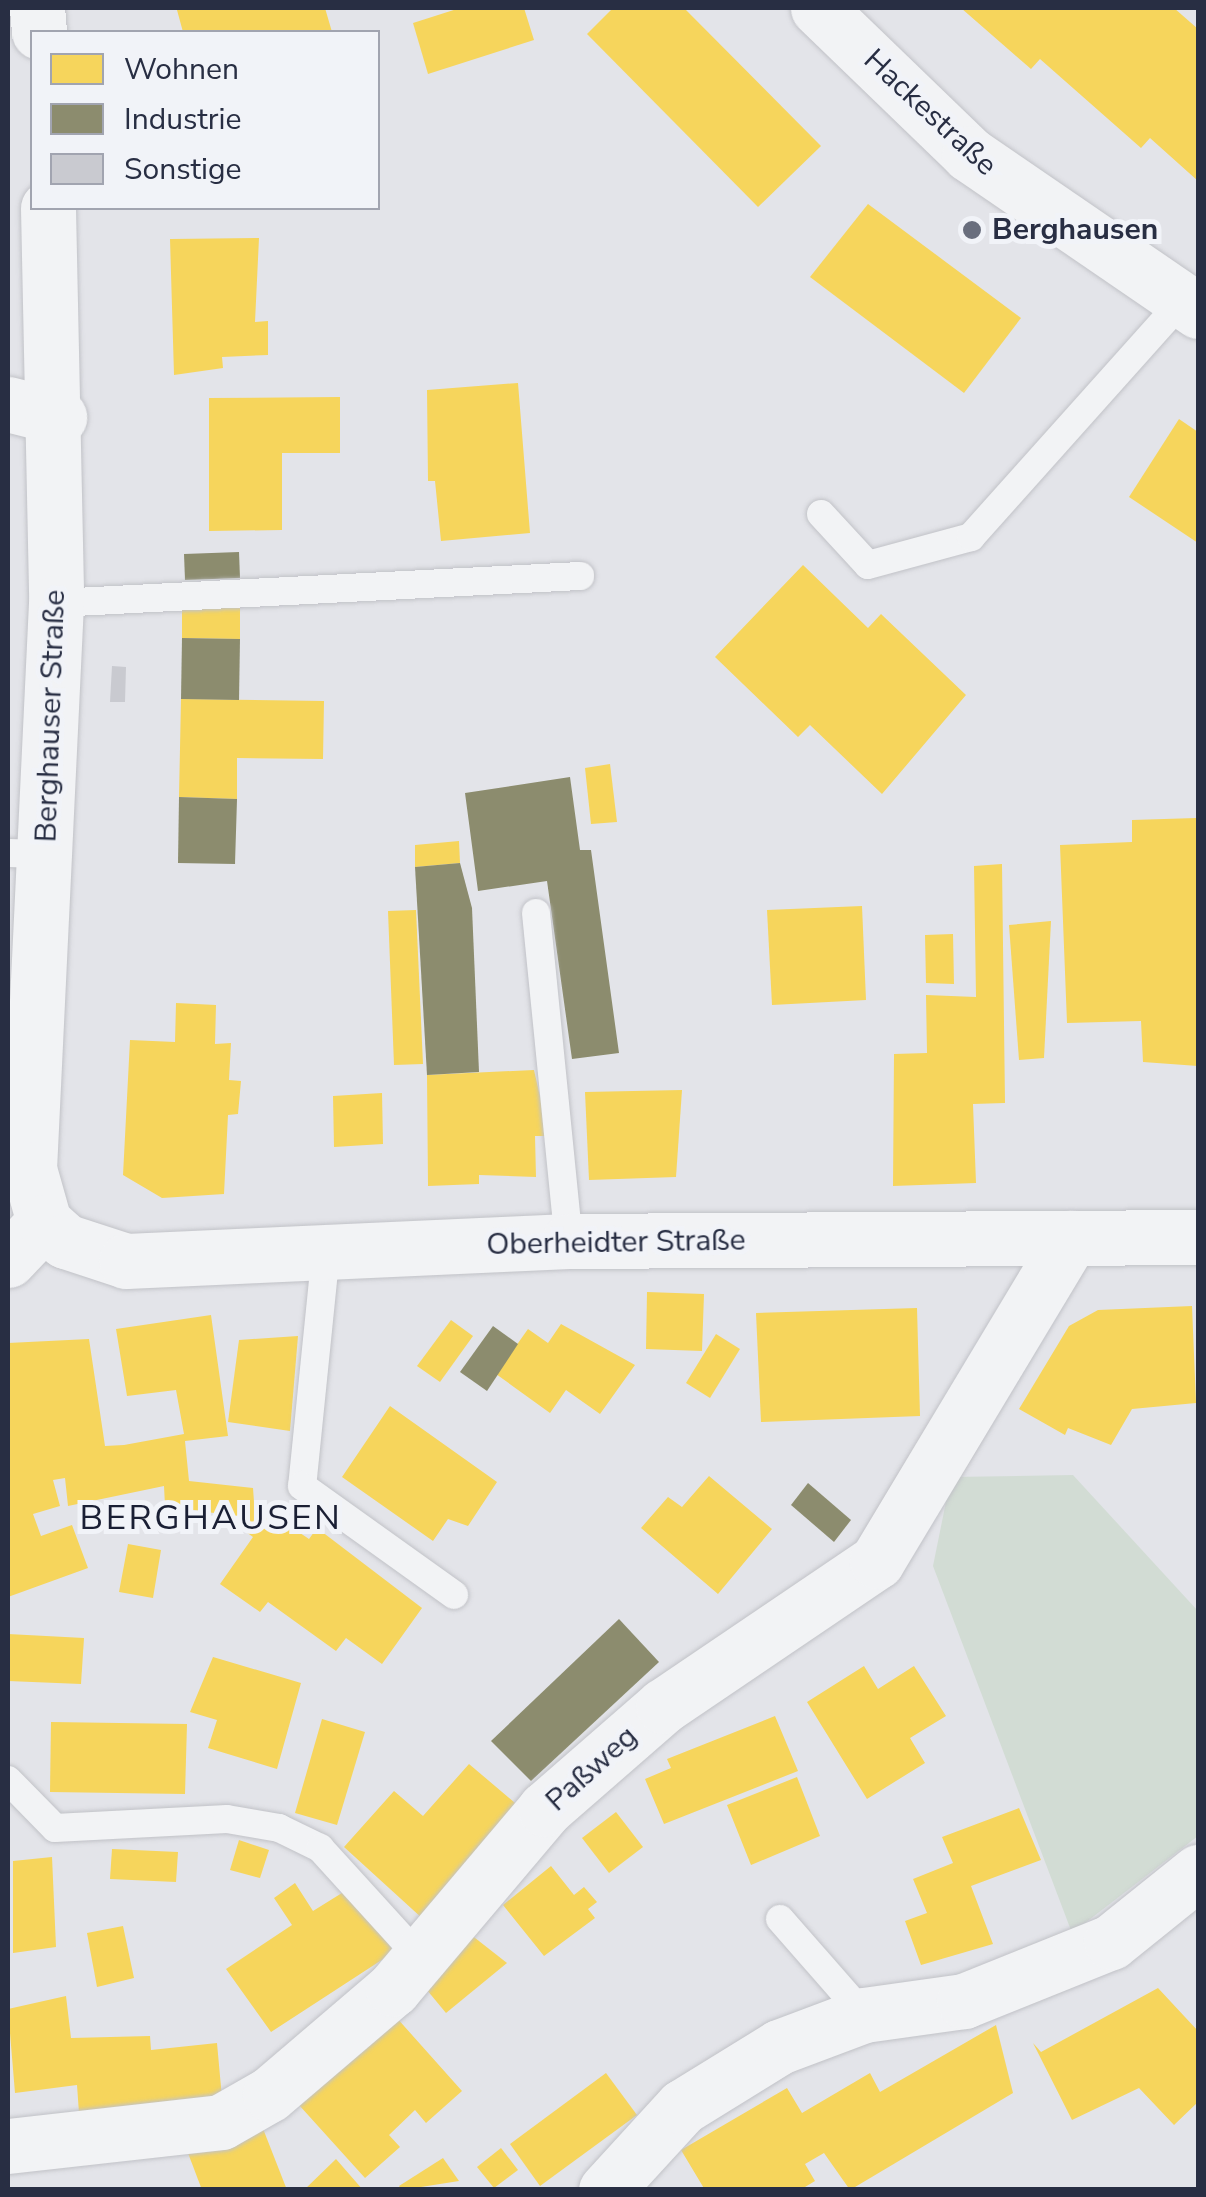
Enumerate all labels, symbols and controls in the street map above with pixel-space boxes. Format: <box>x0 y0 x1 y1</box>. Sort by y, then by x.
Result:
legend <box>30 30 380 210</box>
street label: Hackestraße <box>856 42 1004 184</box>
text: Wohnen <box>124 49 239 90</box>
text: Industrie <box>124 99 241 140</box>
text: Sonstige <box>124 149 241 190</box>
place label: Berghausen <box>992 212 1158 248</box>
marker: Berghausen <box>961 219 983 241</box>
street label: Berghauser Straße <box>29 589 73 843</box>
street label: Oberheidter Straße <box>486 1223 746 1263</box>
district label: BERGHAUSEN <box>80 1497 342 1539</box>
street label: Paßweg <box>539 1719 645 1819</box>

